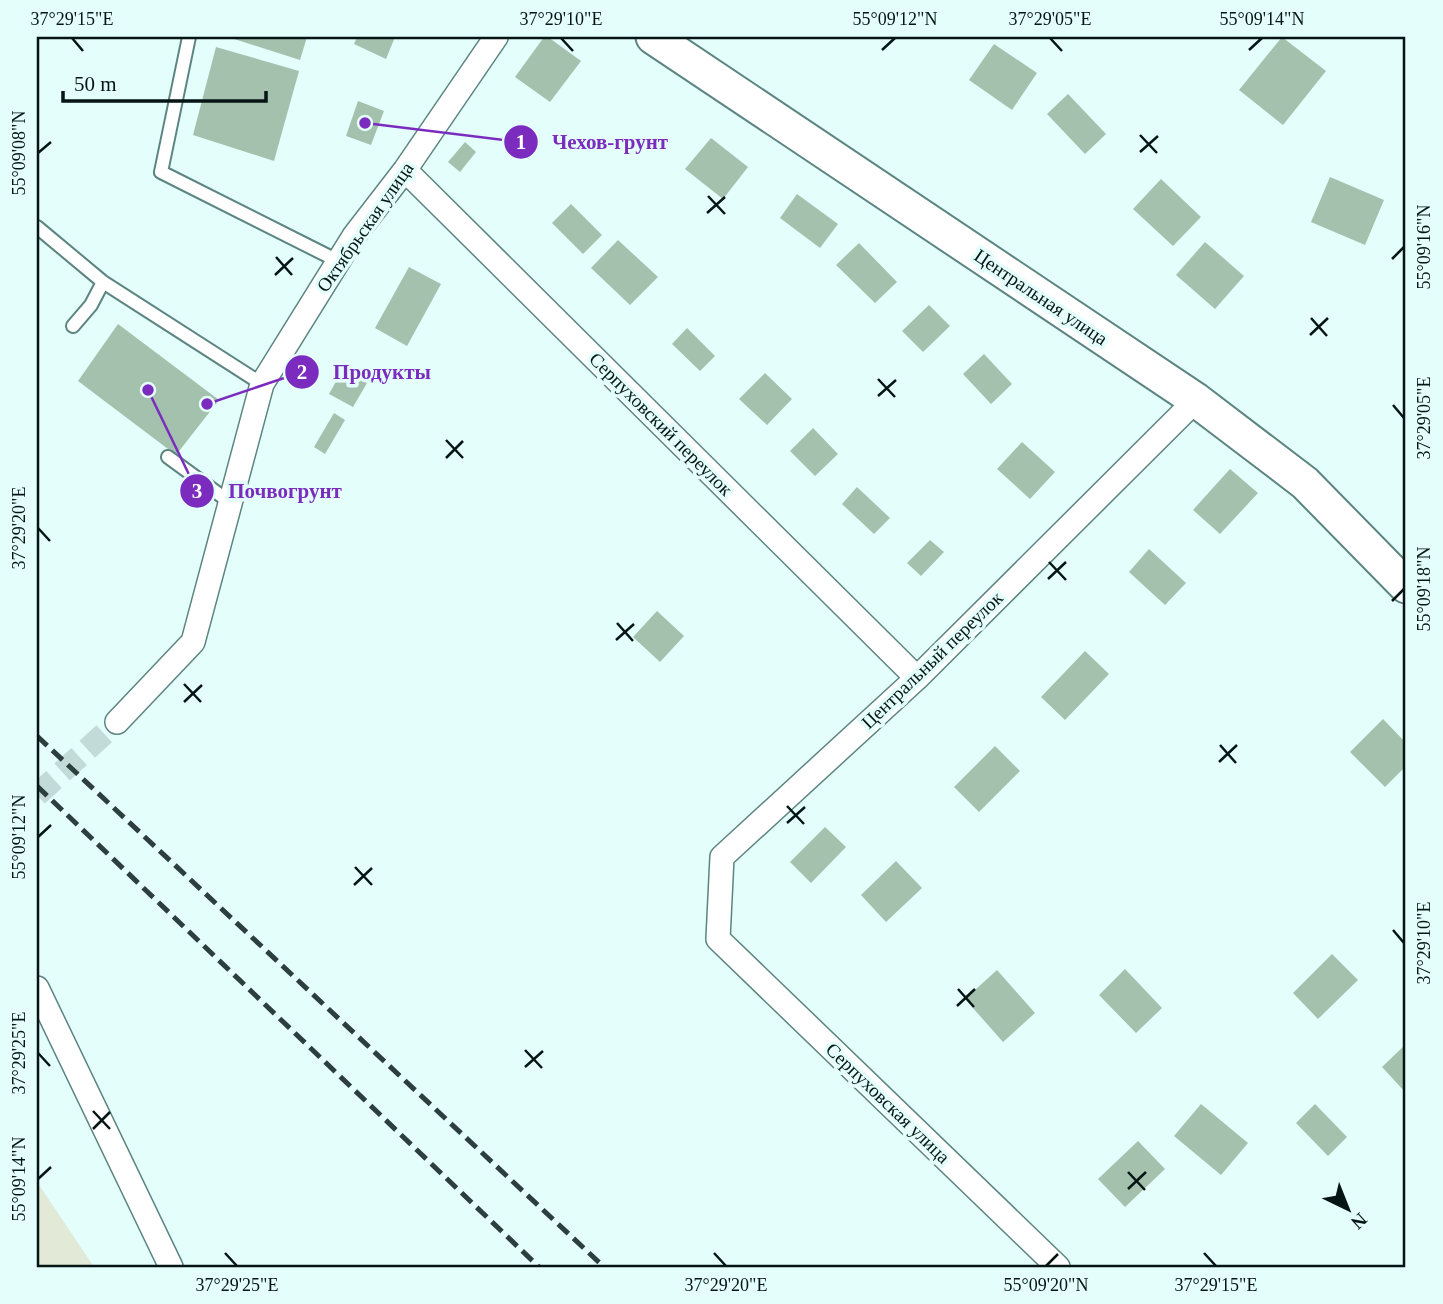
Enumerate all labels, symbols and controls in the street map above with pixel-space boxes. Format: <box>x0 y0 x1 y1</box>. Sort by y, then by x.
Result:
text: 37°29'15"E <box>31 9 113 29</box>
text: 37°29'10"E <box>520 9 602 29</box>
text: 55°09'12"N <box>853 9 937 29</box>
text: 37°29'05"E <box>1009 9 1091 29</box>
text: 55°09'14"N <box>1220 9 1304 29</box>
scale bar <box>63 60 266 104</box>
text: 50 m <box>74 72 117 96</box>
text: 55°09'08"N <box>9 111 29 195</box>
callout: Чехов-грунт <box>503 121 682 163</box>
text: 1 <box>516 130 526 154</box>
text: Чехов-грунт <box>552 130 669 154</box>
street label: Октябрьская улица <box>312 158 418 296</box>
text: 55°09'16"N <box>1414 205 1434 289</box>
street label: Центральная улица <box>970 245 1112 350</box>
street label: Серпуховский переулок <box>585 348 737 500</box>
callout: Продукты <box>284 351 445 393</box>
text: 2 <box>297 360 307 384</box>
text: Продукты <box>333 360 431 384</box>
text: 37°29'05"E <box>1414 377 1434 459</box>
callout: Почвогрунт <box>179 470 356 512</box>
text: 3 <box>192 479 202 503</box>
text: Почвогрунт <box>228 479 343 503</box>
text: 37°29'20"E <box>9 487 29 569</box>
text: 55°09'18"N <box>1414 547 1434 631</box>
street label: Центральный переулок <box>857 587 1007 733</box>
text: 55°09'12"N <box>9 795 29 879</box>
text: 37°29'10"E <box>1414 902 1434 984</box>
text: 37°29'25"E <box>9 1012 29 1094</box>
street label: Серпуховская улица <box>822 1039 955 1168</box>
text: 55°09'14"N <box>9 1137 29 1221</box>
north arrow <box>1314 1174 1384 1244</box>
text: N <box>1347 1209 1371 1234</box>
text: 37°29'25"E <box>196 1275 278 1295</box>
text: 37°29'20"E <box>685 1275 767 1295</box>
text: 55°09'20"N <box>1004 1275 1088 1295</box>
text: 37°29'15"E <box>1175 1275 1257 1295</box>

